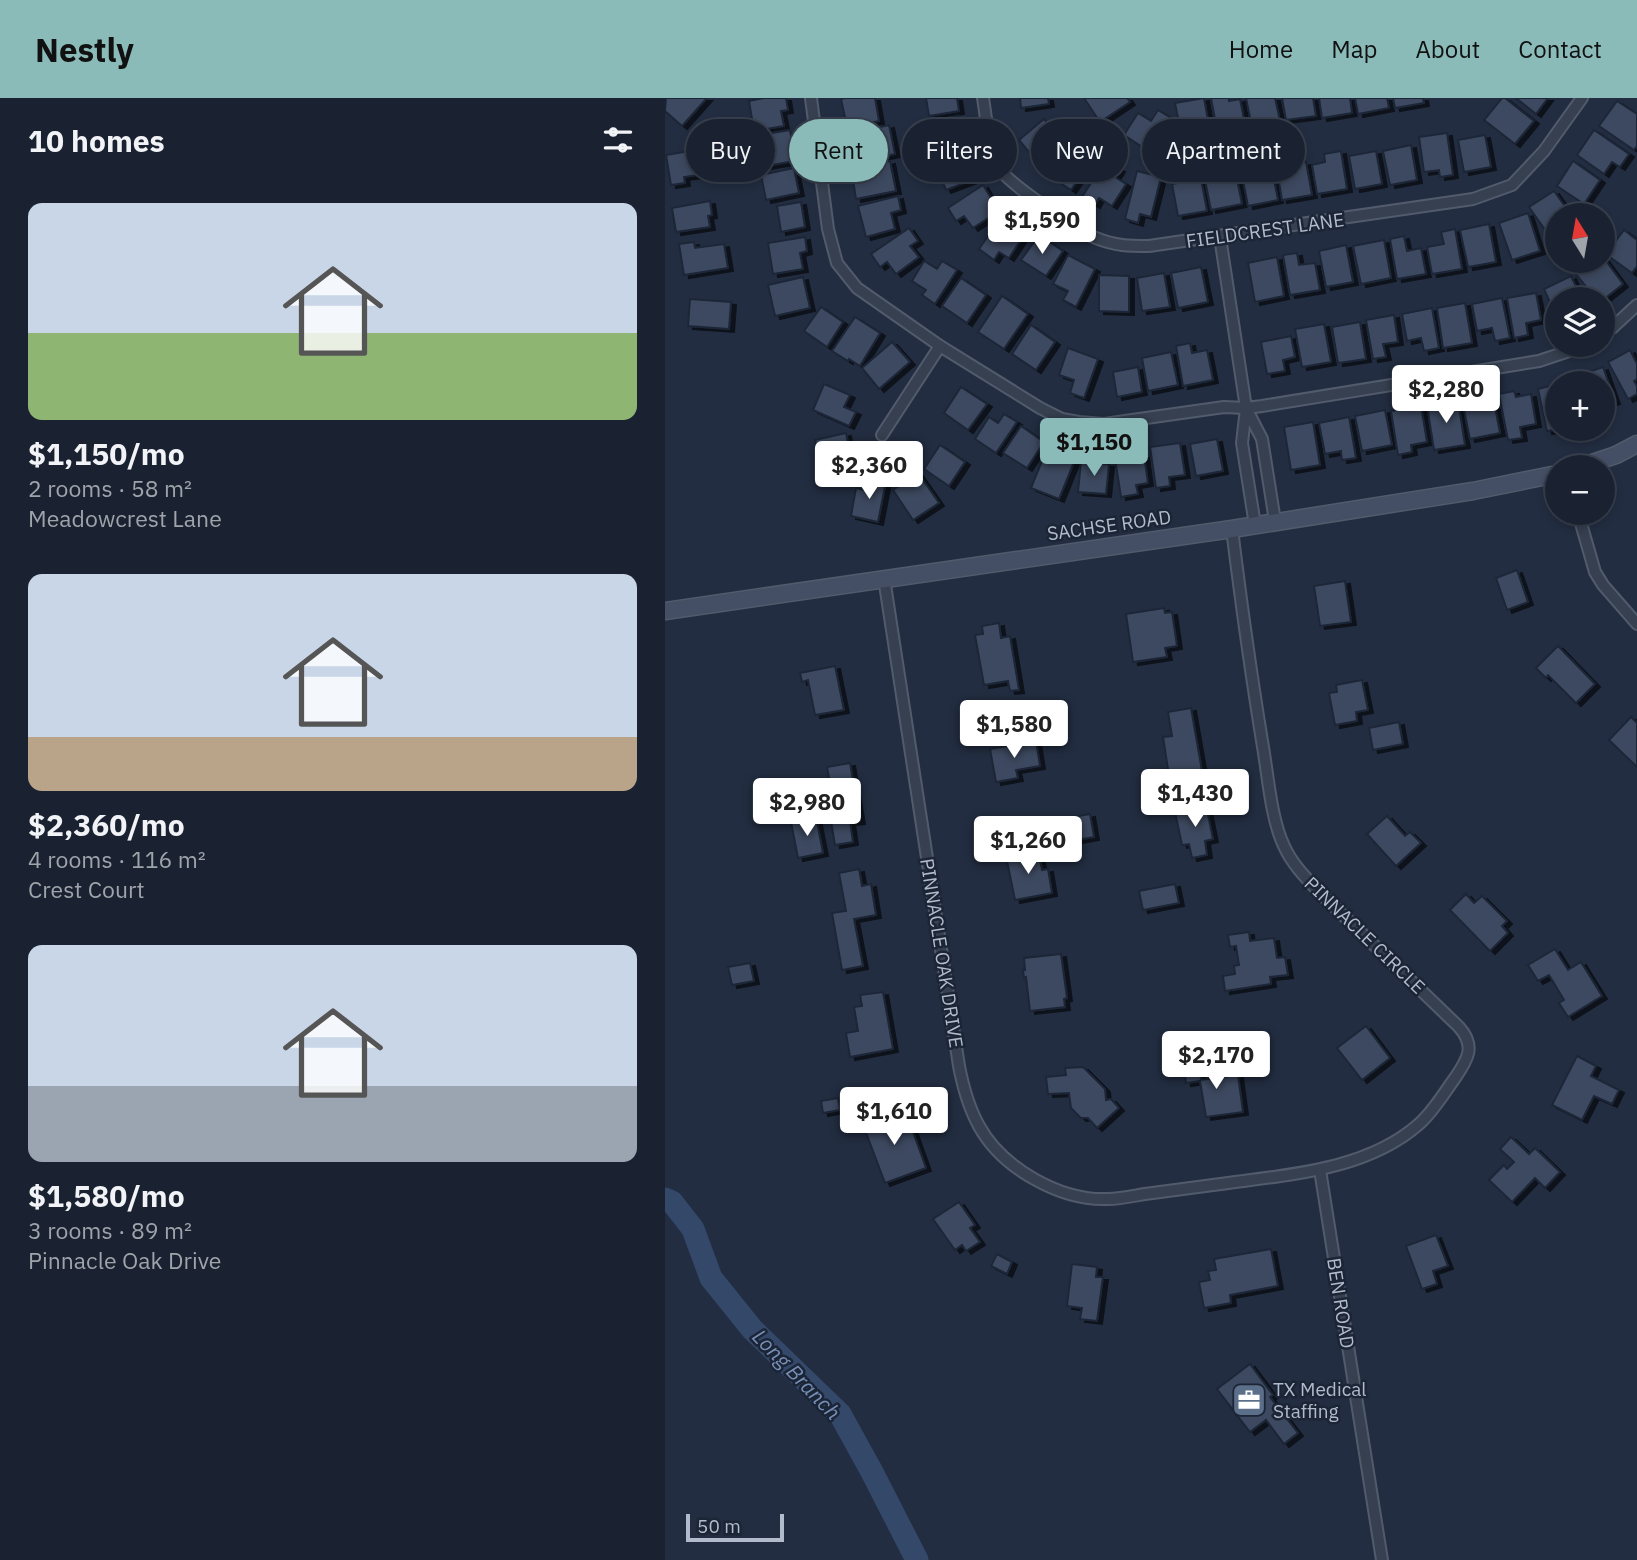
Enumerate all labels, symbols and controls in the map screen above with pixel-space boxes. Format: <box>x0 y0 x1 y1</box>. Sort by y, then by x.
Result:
text: Nestly <box>35 28 134 71</box>
text: Home <box>1229 33 1293 65</box>
text: Map <box>1331 33 1377 65</box>
text: About <box>1415 33 1480 65</box>
text: Contact <box>1518 33 1602 65</box>
chip: Buy <box>686 119 775 182</box>
chip: Rent <box>789 119 888 182</box>
chip: Filters <box>902 119 1017 182</box>
chip: New <box>1031 119 1128 182</box>
chip: Apartment <box>1142 119 1305 182</box>
text: 10 homes <box>28 121 165 160</box>
icon: filters <box>599 121 637 159</box>
pin: $1,590 <box>985 197 1099 256</box>
north arrow <box>1545 203 1615 273</box>
map controls <box>1545 203 1615 525</box>
text: $1,590 <box>1004 204 1080 234</box>
street label: FIELDCREST LANE <box>1184 207 1346 253</box>
icon: home <box>270 248 396 374</box>
button: layers <box>1545 287 1615 357</box>
pin: $2,280 <box>1389 366 1503 425</box>
button: + <box>1545 371 1615 441</box>
text: $2,280 <box>1408 373 1484 403</box>
pin: $1,150 <box>1037 418 1151 478</box>
text: $1,150 <box>1056 426 1132 456</box>
text: $1,150/mo <box>28 434 185 473</box>
pin: $2,360 <box>812 442 926 501</box>
text: $2,360 <box>831 449 907 479</box>
button: − <box>1545 455 1615 525</box>
text: 2 rooms · 58 m² <box>28 473 192 503</box>
text: Meadowcrest Lane <box>28 503 222 533</box>
street label: SACHSE ROAD <box>1046 504 1172 546</box>
icon: home <box>270 619 396 745</box>
pin: $1,580 <box>957 700 1071 760</box>
text: $1,580 <box>976 708 1052 738</box>
pin: $1,430 <box>1138 770 1252 829</box>
text: $1,430 <box>1157 777 1233 807</box>
pin: $2,980 <box>750 778 864 838</box>
text: $2,980 <box>769 786 845 816</box>
text: $2,360/mo <box>28 805 185 844</box>
pin: $1,260 <box>971 816 1085 876</box>
text: $1,260 <box>990 824 1066 854</box>
text: 4 rooms · 116 m² <box>28 844 206 874</box>
street label: PINNACLE OAK DRIVE <box>915 856 969 1050</box>
street label: PINNACLE CIRCLE <box>1300 871 1430 999</box>
text: Crest Court <box>28 874 145 904</box>
icon: home <box>270 990 396 1116</box>
pin: $2,170 <box>1159 1032 1273 1091</box>
text: $2,170 <box>1178 1039 1254 1069</box>
pin: $1,610 <box>837 1088 951 1147</box>
text: $1,610 <box>856 1095 932 1125</box>
text: $1,580/mo <box>28 1176 185 1215</box>
text: 3 rooms · 89 m² <box>28 1215 192 1245</box>
text: Pinnacle Oak Drive <box>28 1245 221 1275</box>
street label: BEN ROAD <box>1322 1256 1360 1350</box>
water label: Long Branch <box>747 1323 847 1425</box>
place label: TX Medical Staffing <box>1273 1377 1367 1423</box>
office icon: TX Medical Staffing <box>1230 1381 1268 1419</box>
scale bar <box>686 1511 784 1543</box>
text: 50 m <box>697 1514 741 1538</box>

